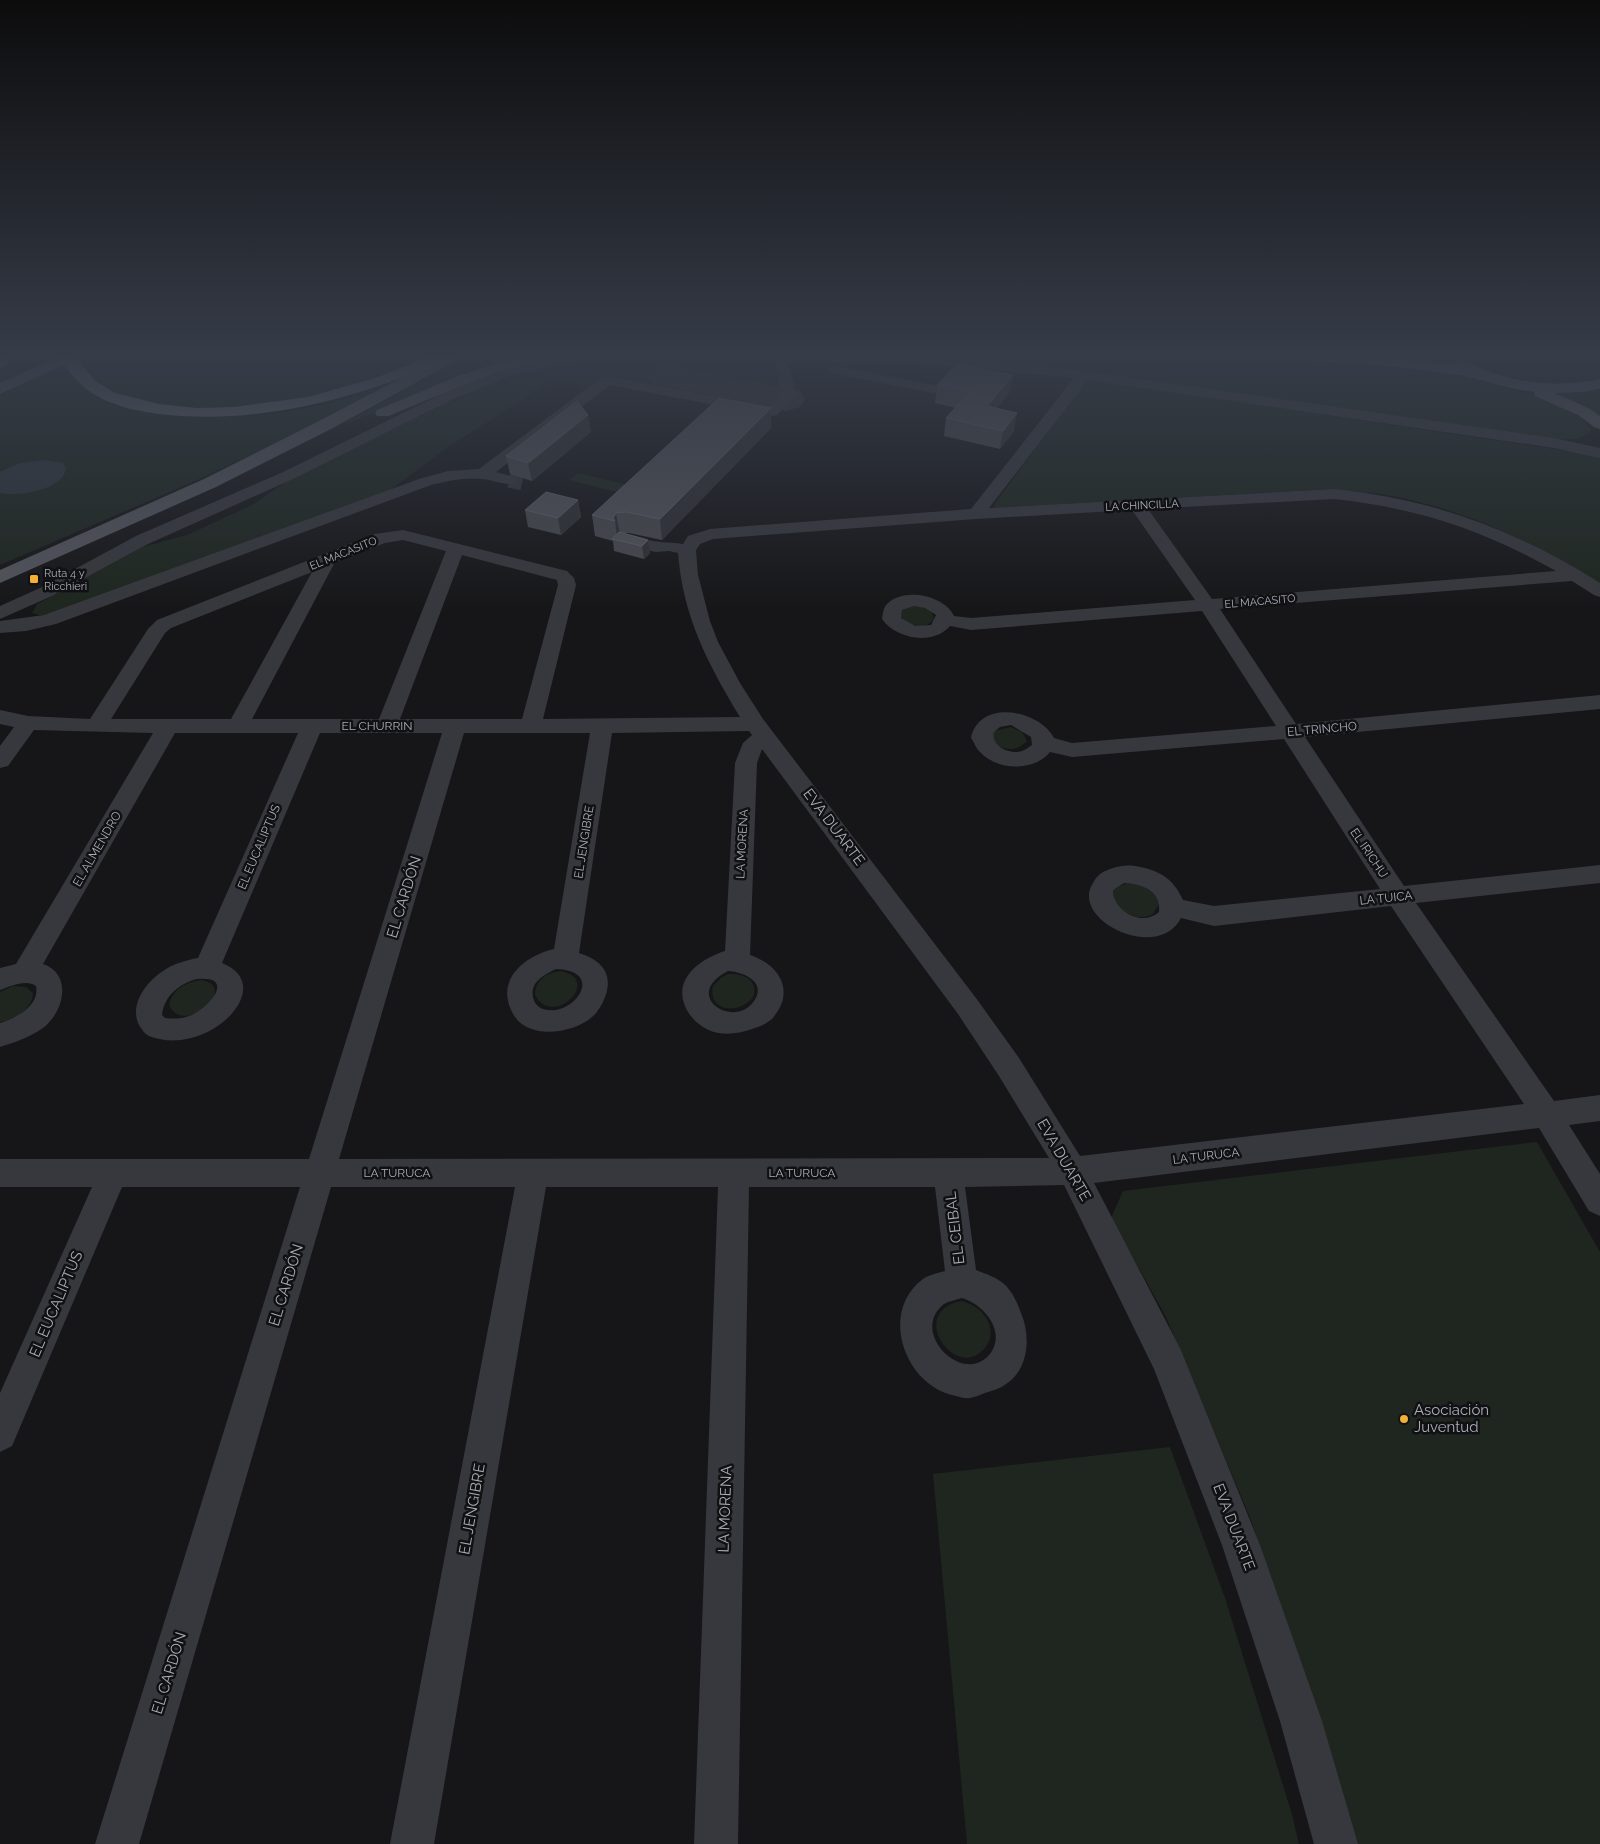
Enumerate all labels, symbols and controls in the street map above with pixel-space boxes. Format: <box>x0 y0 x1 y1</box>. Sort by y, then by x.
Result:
street label: LA CHINCILLA <box>1105 497 1180 514</box>
street label: EL MACASITO <box>308 534 379 573</box>
place label: Ruta 4 y Ricchieri <box>44 567 87 593</box>
marker: Ruta 4 y Ricchieri <box>28 573 40 585</box>
street label: EL MACASITO <box>1224 592 1296 611</box>
street label: EL CHURRIN <box>341 719 413 733</box>
street label: EL TRINCHO <box>1286 719 1358 739</box>
street label: EVA DUARTE <box>799 785 869 869</box>
street label: EL EUCALIPTUS <box>235 803 283 891</box>
street label: EL JENGIBRE <box>571 804 597 880</box>
street label: EL ALMENDRO <box>70 809 124 889</box>
street label: LA MORENA <box>733 809 751 879</box>
street label: EL IRICHU <box>1347 825 1391 881</box>
street label: EL CARDÓN <box>383 854 425 940</box>
street label: LA TUICA <box>1359 888 1413 908</box>
street label: EVA DUARTE <box>1033 1116 1095 1204</box>
street label: LA TURUCA <box>1172 1145 1240 1167</box>
street label: LA TURUCA <box>364 1166 430 1180</box>
street label: LA TURUCA <box>769 1166 835 1180</box>
street label: EL CEIBAL <box>942 1190 968 1265</box>
street label: EL CARDÓN <box>265 1242 307 1328</box>
street label: EL EUCALIPTUS <box>26 1248 86 1360</box>
place label: Asociación Juventud <box>1414 1401 1489 1436</box>
marker: Asociación Juventud <box>1398 1413 1410 1425</box>
street label: EL JENGIBRE <box>455 1462 489 1556</box>
street label: LA MORENA <box>714 1465 736 1553</box>
street label: EVA DUARTE <box>1209 1481 1259 1573</box>
street label: EL CARDÓN <box>148 1630 190 1716</box>

